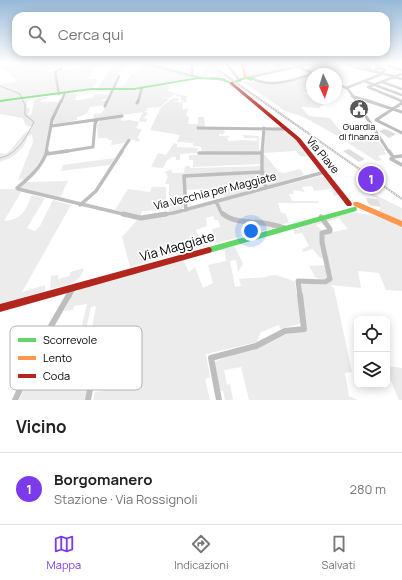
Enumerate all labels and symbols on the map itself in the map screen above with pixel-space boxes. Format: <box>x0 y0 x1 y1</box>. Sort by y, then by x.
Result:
north arrow <box>306 68 342 104</box>
public building icon: Guardia di finanza <box>348 98 370 120</box>
place label: Guardia di finanza <box>339 120 379 143</box>
street label: Via Piave <box>303 133 344 177</box>
pin: 1 <box>358 164 384 194</box>
street label: Via Vecchia per Maggiate <box>152 168 278 213</box>
your location <box>241 221 261 241</box>
street label: Via Maggiate <box>138 227 217 265</box>
legend <box>10 326 142 390</box>
text: Scorrevole <box>43 332 98 347</box>
text: Lento <box>43 350 73 365</box>
text: Coda <box>43 368 70 383</box>

